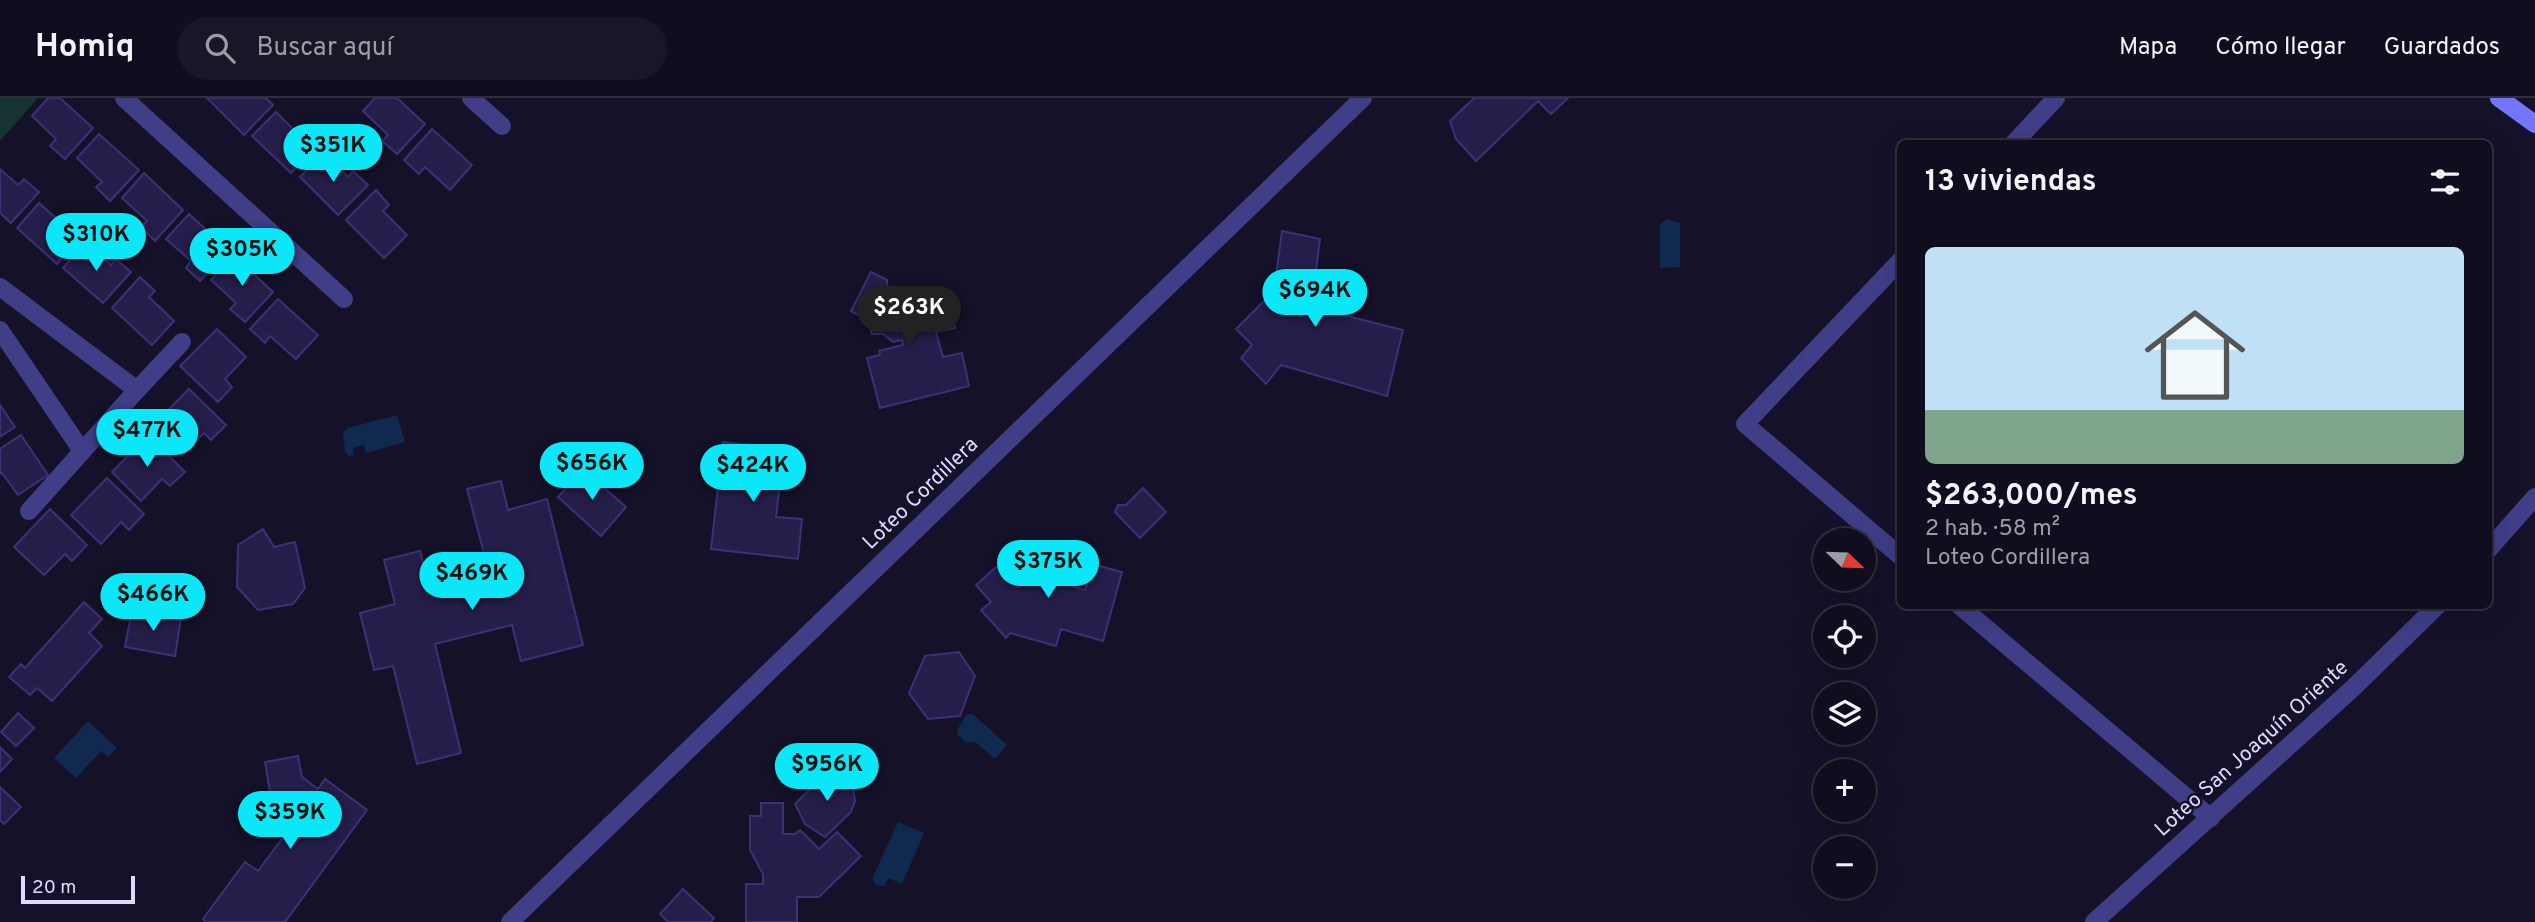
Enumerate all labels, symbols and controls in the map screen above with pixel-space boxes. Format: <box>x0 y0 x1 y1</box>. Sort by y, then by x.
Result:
search box <box>177 17 667 80</box>
text: Homiq <box>35 27 135 69</box>
icon: search <box>201 29 239 67</box>
text: Buscar aquí <box>257 32 393 65</box>
text: Mapa <box>2119 33 2177 63</box>
text: Cómo llegar <box>2215 33 2346 63</box>
text: Guardados <box>2384 33 2500 63</box>
pin: $351K <box>284 125 382 184</box>
text: $351K <box>299 132 367 161</box>
icon: filters <box>2426 163 2464 201</box>
text: 13 viviendas <box>1925 164 2096 201</box>
pin: $310K <box>47 214 145 273</box>
text: $310K <box>62 221 130 250</box>
pin: $305K <box>193 228 291 288</box>
text: $305K <box>206 236 278 265</box>
pin: $694K <box>1266 270 1364 329</box>
text: $694K <box>1278 277 1352 306</box>
pin: $263K <box>860 286 958 346</box>
icon: home <box>2132 292 2258 418</box>
text: $263K <box>873 294 945 323</box>
pin: $477K <box>98 410 196 469</box>
text: $477K <box>112 417 182 446</box>
street label: Loteo Cordillera <box>857 432 985 556</box>
pin: $656K <box>543 442 641 502</box>
pin: $424K <box>704 444 802 504</box>
text: $656K <box>556 450 628 479</box>
text: $424K <box>716 452 790 481</box>
text: $263,000/mes <box>1925 478 2137 515</box>
text: 2 hab. · 58 m² <box>1925 515 2060 544</box>
north arrow <box>1813 528 1876 592</box>
map controls <box>1813 528 1876 899</box>
pin: $375K <box>999 540 1097 600</box>
text: Loteo Cordillera <box>1925 544 2090 573</box>
text: $375K <box>1013 548 1083 577</box>
pin: $469K <box>423 552 521 612</box>
text: $469K <box>435 560 509 589</box>
pin: $466K <box>104 574 202 633</box>
text: $466K <box>116 581 190 610</box>
button: locate <box>1813 605 1876 668</box>
street label: Loteo San Joaquín Oriente <box>2150 655 2354 843</box>
button: layers <box>1813 682 1876 745</box>
pin: $956K <box>778 744 876 803</box>
text: $956K <box>791 751 863 780</box>
button: + <box>1813 759 1876 822</box>
pin: $359K <box>241 792 339 851</box>
text: $359K <box>254 799 326 828</box>
button: − <box>1813 836 1876 899</box>
scale bar <box>21 873 135 905</box>
text: 20 m <box>32 876 76 900</box>

